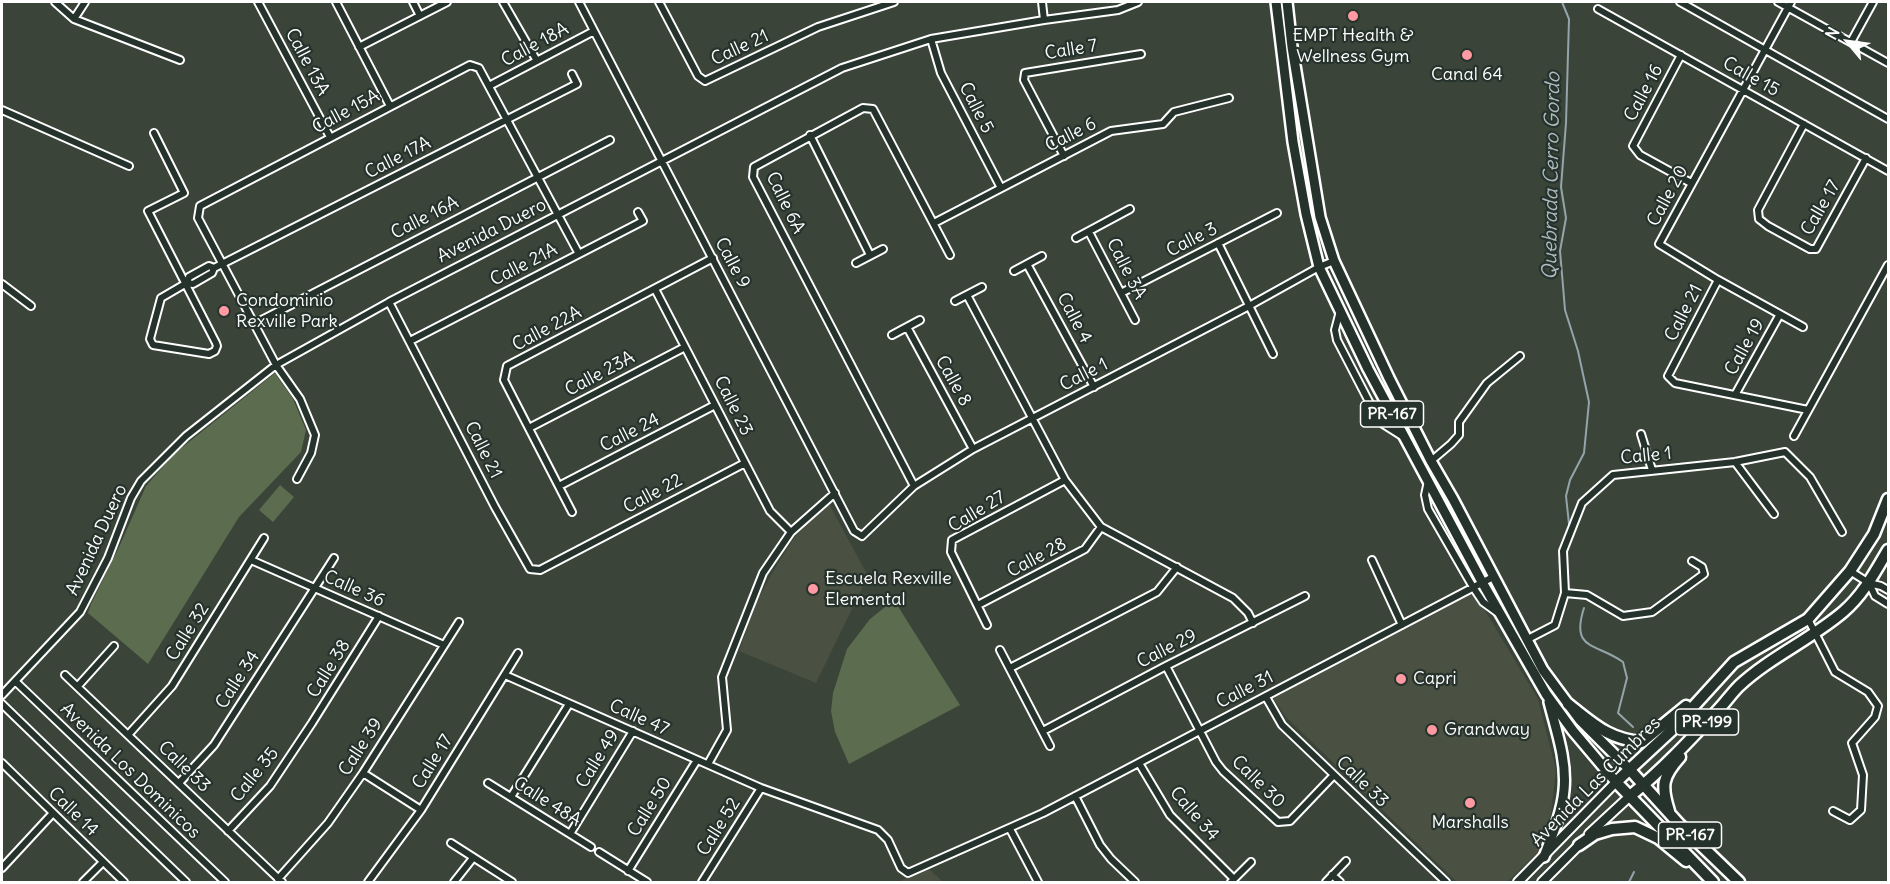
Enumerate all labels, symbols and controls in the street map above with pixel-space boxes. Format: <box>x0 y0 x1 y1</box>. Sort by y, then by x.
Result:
marker: EMPT Health & Wellness Gym <box>1346 9 1360 23</box>
north arrow <box>1818 12 1878 72</box>
street label: Calle 18A <box>498 18 572 72</box>
text: N <box>1821 24 1844 43</box>
street label: Calle 13A <box>280 25 334 99</box>
street label: Calle 21 <box>708 25 772 71</box>
place label: EMPT Health & Wellness Gym <box>1292 25 1414 68</box>
street label: Calle 7 <box>1043 35 1099 65</box>
marker: Canal 64 <box>1460 48 1474 62</box>
street label: Calle 15 <box>1719 53 1783 101</box>
street label: Calle 16 <box>1620 61 1668 125</box>
place label: Canal 64 <box>1431 64 1503 86</box>
water label: Quebrada Cerro Gordo <box>1538 72 1566 280</box>
street label: Calle 5 <box>954 79 998 137</box>
street label: Calle 15A <box>309 85 383 139</box>
street label: Calle 6 <box>1042 113 1100 157</box>
street label: Calle 17A <box>361 132 435 184</box>
street label: Calle 20 <box>1643 162 1693 230</box>
street label: Calle 6A <box>761 169 809 237</box>
street label: Calle 17 <box>1797 177 1845 239</box>
street label: Calle 16A <box>388 192 462 244</box>
street label: Avenida Duero <box>434 194 550 268</box>
street label: Calle 3 <box>1163 218 1221 262</box>
street label: Calle 9 <box>710 234 754 292</box>
street label: Calle 3A <box>1101 235 1151 303</box>
street label: Calle 21A <box>487 239 561 291</box>
street label: Calle 21 <box>1661 281 1707 345</box>
street label: Calle 4 <box>1052 289 1096 347</box>
place label: Condominio Rexville Park <box>236 290 338 332</box>
street label: Calle 22A <box>509 302 585 356</box>
marker: Condominio Rexville Park <box>217 304 231 318</box>
street label: Calle 19 <box>1721 315 1769 379</box>
street label: Calle 23A <box>562 347 638 401</box>
street label: Calle 8 <box>930 352 976 410</box>
street label: Calle 1 <box>1056 354 1112 396</box>
street label: Calle 23 <box>709 373 757 439</box>
road number: PR-167 <box>1360 401 1424 427</box>
street label: Calle 24 <box>597 409 663 457</box>
street label: Calle 21 <box>460 418 506 482</box>
street label: Calle 1 <box>1619 443 1673 469</box>
street label: Calle 22 <box>620 469 686 519</box>
street label: Avenida Duero <box>62 481 132 599</box>
street label: Calle 27 <box>945 487 1009 537</box>
street label: Calle 28 <box>1004 533 1070 583</box>
street label: Calle 36 <box>320 566 388 612</box>
place label: Escuela Rexville Elemental <box>825 568 952 610</box>
marker: Escuela Rexville Elemental <box>806 582 820 596</box>
street label: Calle 32 <box>162 599 214 665</box>
street label: Calle 29 <box>1133 625 1201 673</box>
street label: Calle 38 <box>303 636 355 702</box>
street label: Calle 34 <box>211 647 265 713</box>
street label: Calle 31 <box>1213 666 1277 714</box>
place label: Capri <box>1413 668 1457 690</box>
marker: Capri <box>1394 672 1408 686</box>
street label: Calle 47 <box>606 695 672 741</box>
street label: Avenida Los Dominicos <box>56 699 204 843</box>
road number: PR-199 <box>1676 709 1738 735</box>
street label: Avenida Las Cumbres <box>1527 713 1665 851</box>
street label: Calle 39 <box>334 714 388 780</box>
place label: Grandway <box>1444 719 1530 741</box>
marker: Grandway <box>1425 723 1439 737</box>
street label: Calle 49 <box>572 726 624 792</box>
street label: Calle 17 <box>408 731 458 793</box>
street label: Calle 33 <box>153 737 215 797</box>
street label: Calle 35 <box>226 743 284 807</box>
street label: Calle 30 <box>1227 751 1289 813</box>
street label: Calle 33 <box>1331 752 1393 812</box>
street label: Calle 48A <box>509 773 585 831</box>
street label: Calle 50 <box>623 773 677 841</box>
street label: Calle 14 <box>43 783 103 841</box>
street label: Calle 34 <box>1165 783 1223 845</box>
street label: Calle 52 <box>693 794 745 860</box>
marker: Marshalls <box>1463 796 1477 810</box>
place label: Marshalls <box>1431 812 1509 834</box>
road number: PR-167 <box>1658 822 1722 848</box>

